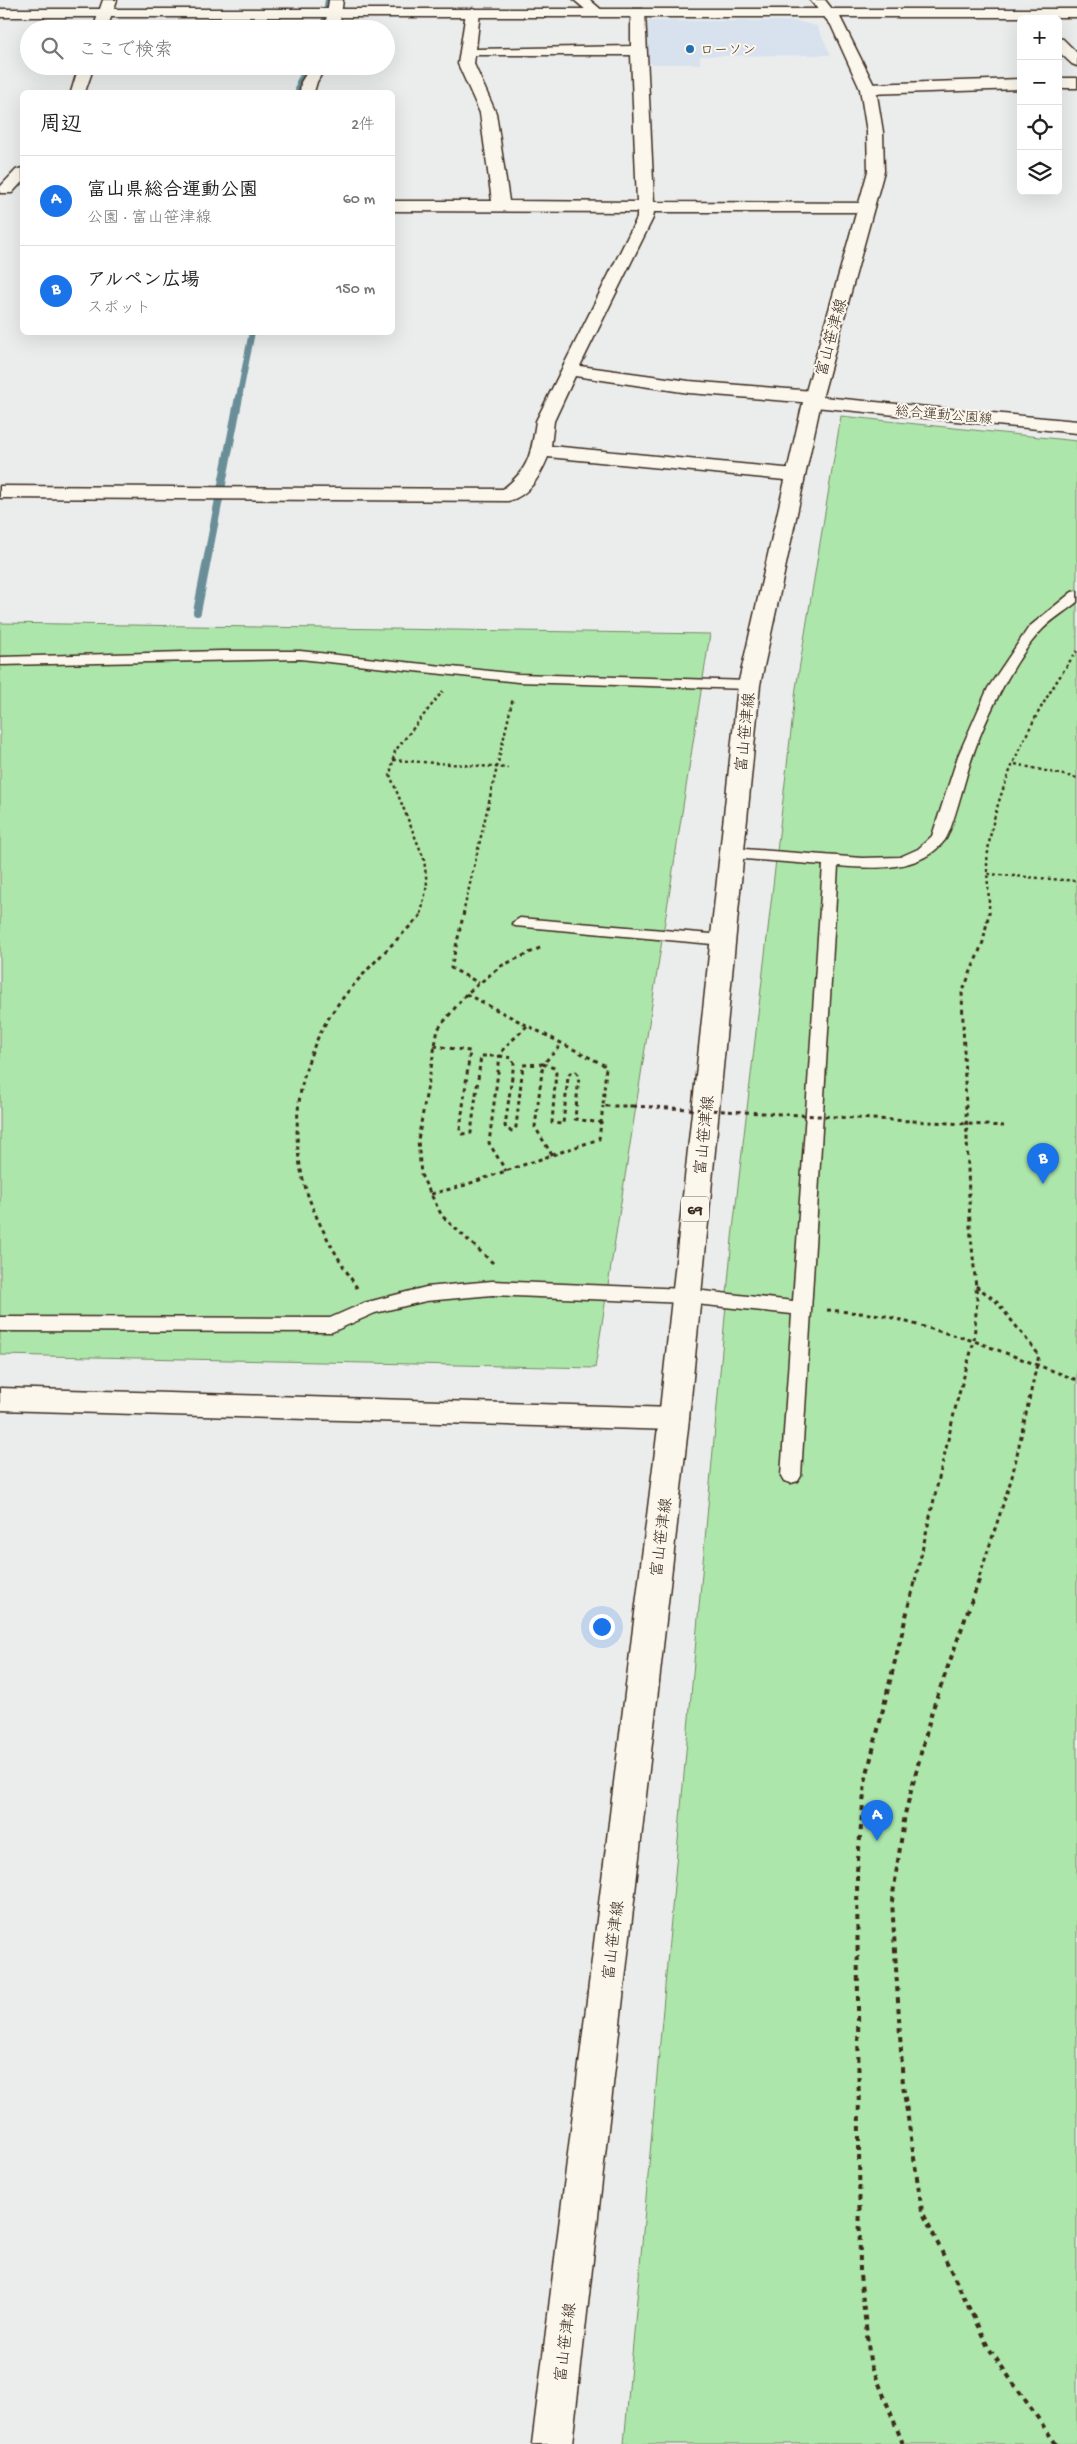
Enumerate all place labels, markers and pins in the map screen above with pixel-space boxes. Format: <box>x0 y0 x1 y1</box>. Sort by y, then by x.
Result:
marker: ローソン <box>684 43 696 55</box>
place label: ローソン <box>700 43 756 60</box>
pin: B <box>1027 1143 1059 1184</box>
pin: A <box>861 1800 893 1841</box>

